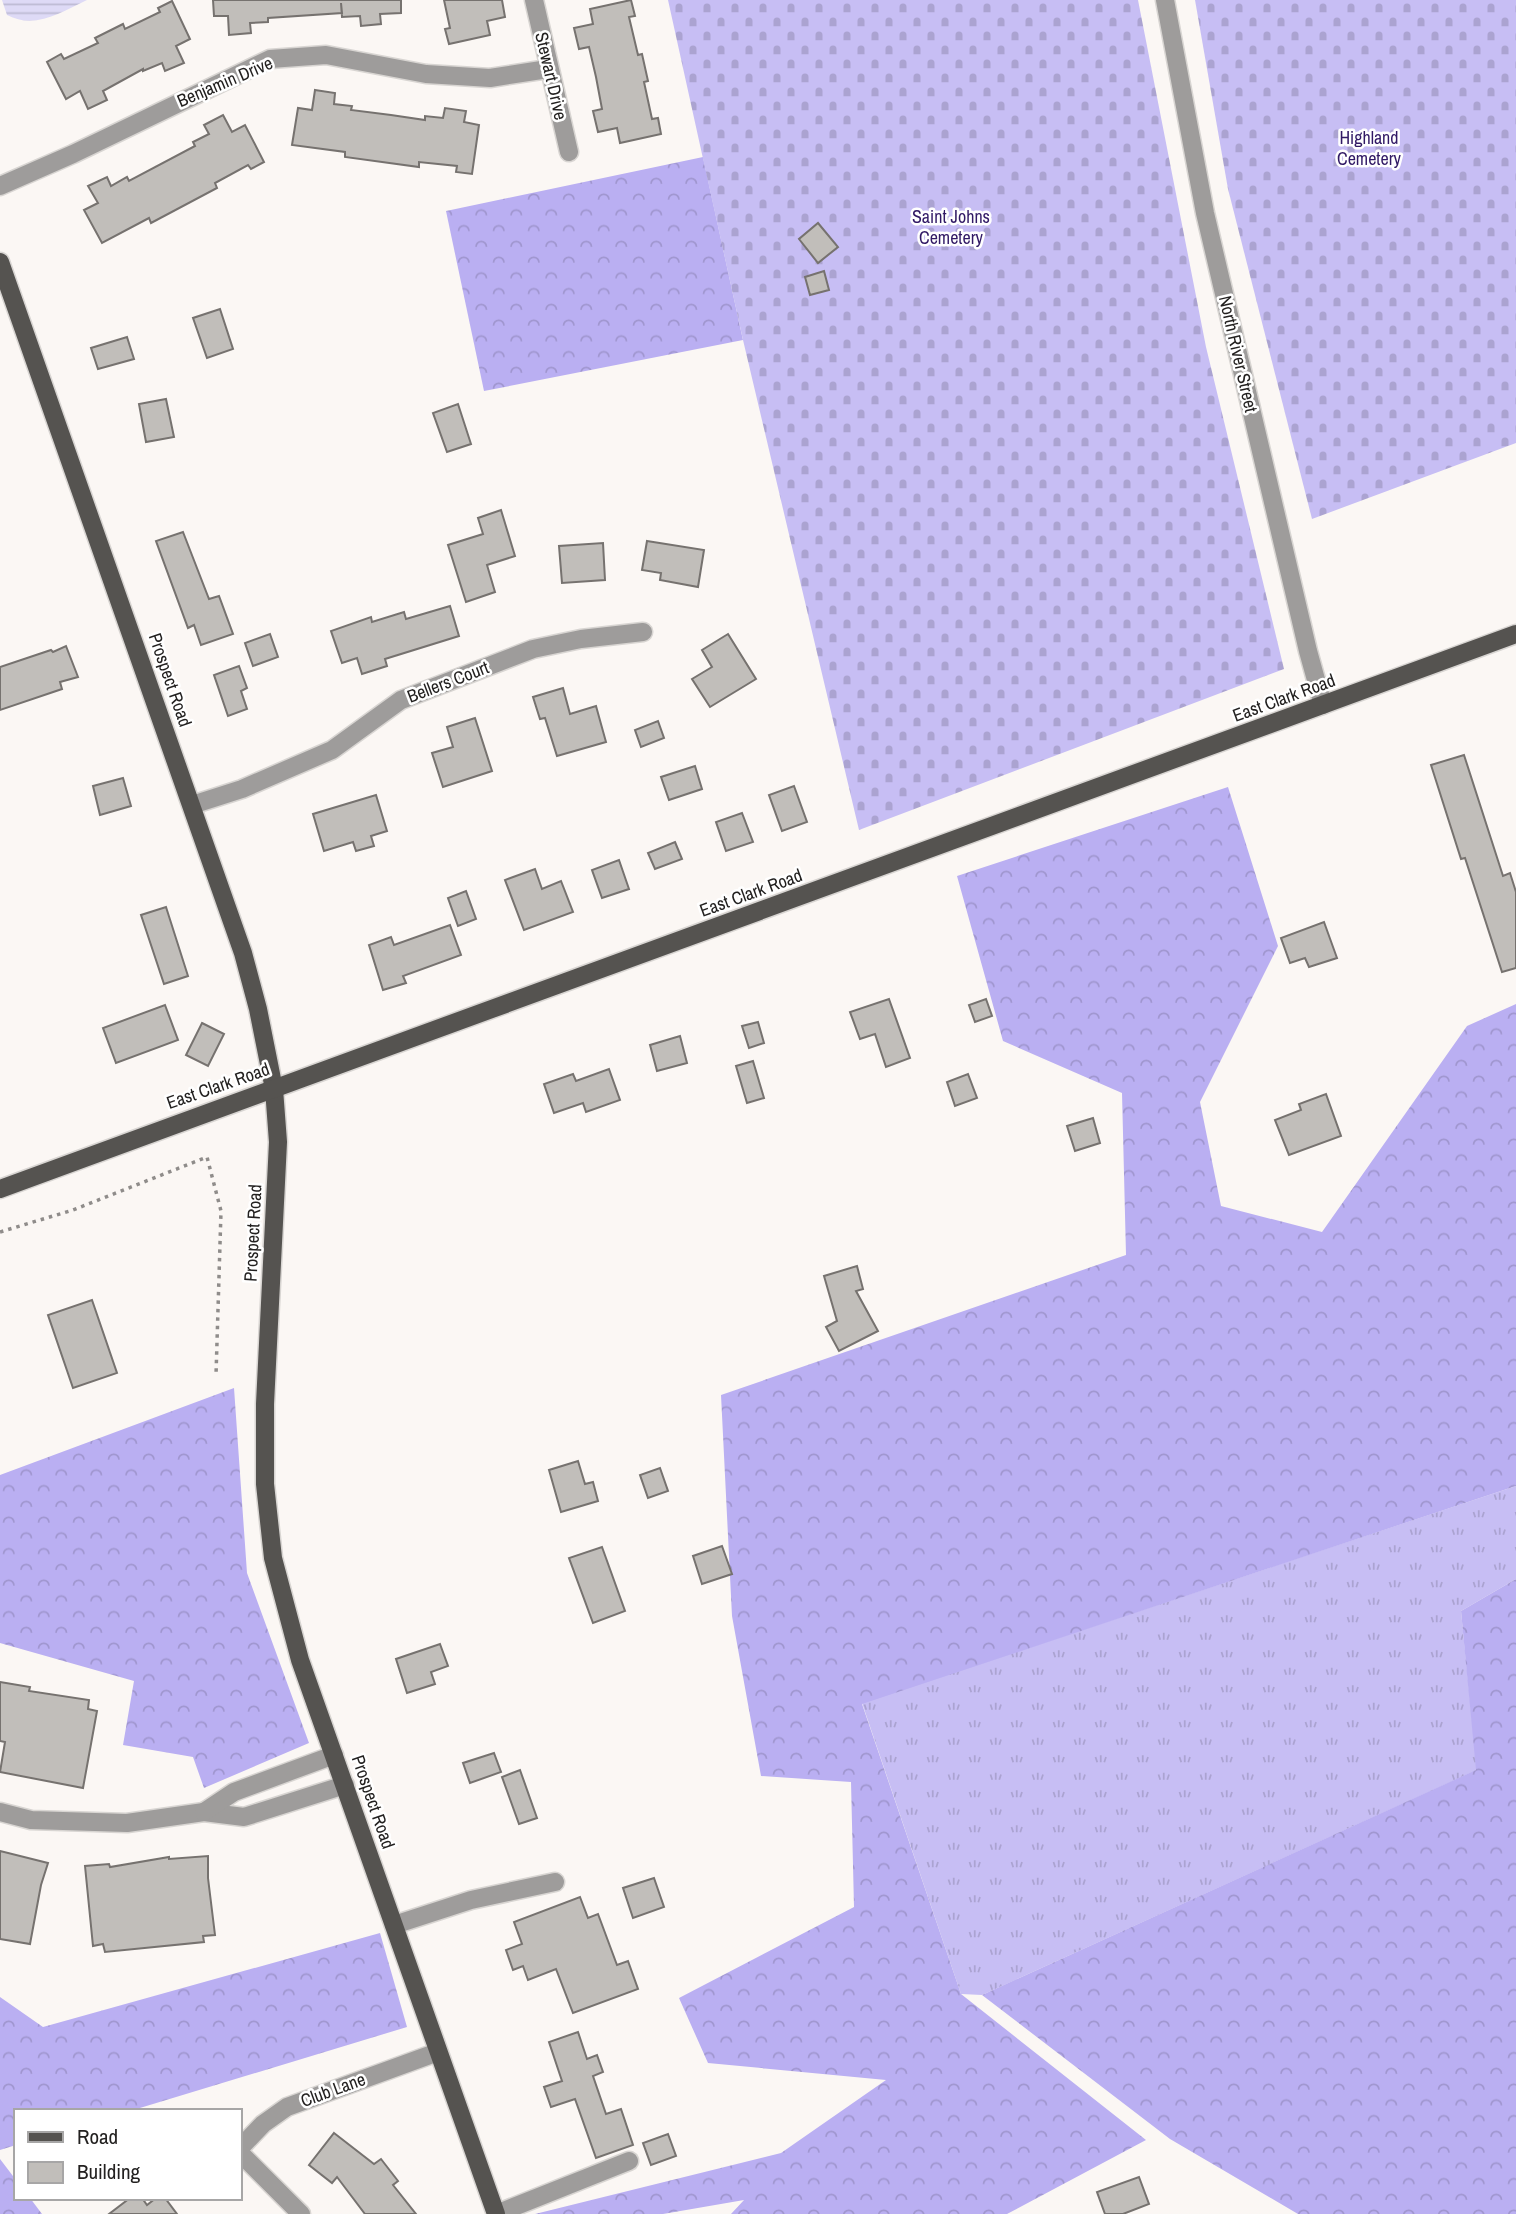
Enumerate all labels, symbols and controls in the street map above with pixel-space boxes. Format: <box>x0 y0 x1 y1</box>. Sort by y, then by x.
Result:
street label: Stewart Drive <box>529 30 574 122</box>
street label: Benjamin Drive <box>173 50 277 113</box>
park label: Highland Cemetery <box>1337 125 1402 171</box>
park label: Saint Johns Cemetery <box>912 204 990 250</box>
street label: North River Street <box>1213 293 1264 415</box>
street label: Prospect Road <box>143 630 198 730</box>
street label: Bellers Court <box>404 655 492 708</box>
street label: East Clark Road <box>1229 667 1339 728</box>
street label: East Clark Road <box>696 862 806 923</box>
street label: East Clark Road <box>163 1056 273 1115</box>
street label: Prospect Road <box>237 1184 268 1282</box>
street label: Prospect Road <box>346 1752 401 1852</box>
street label: Club Lane <box>297 2066 369 2113</box>
legend <box>14 2109 242 2200</box>
text: Road <box>77 2122 118 2151</box>
text: Building <box>77 2157 141 2186</box>

